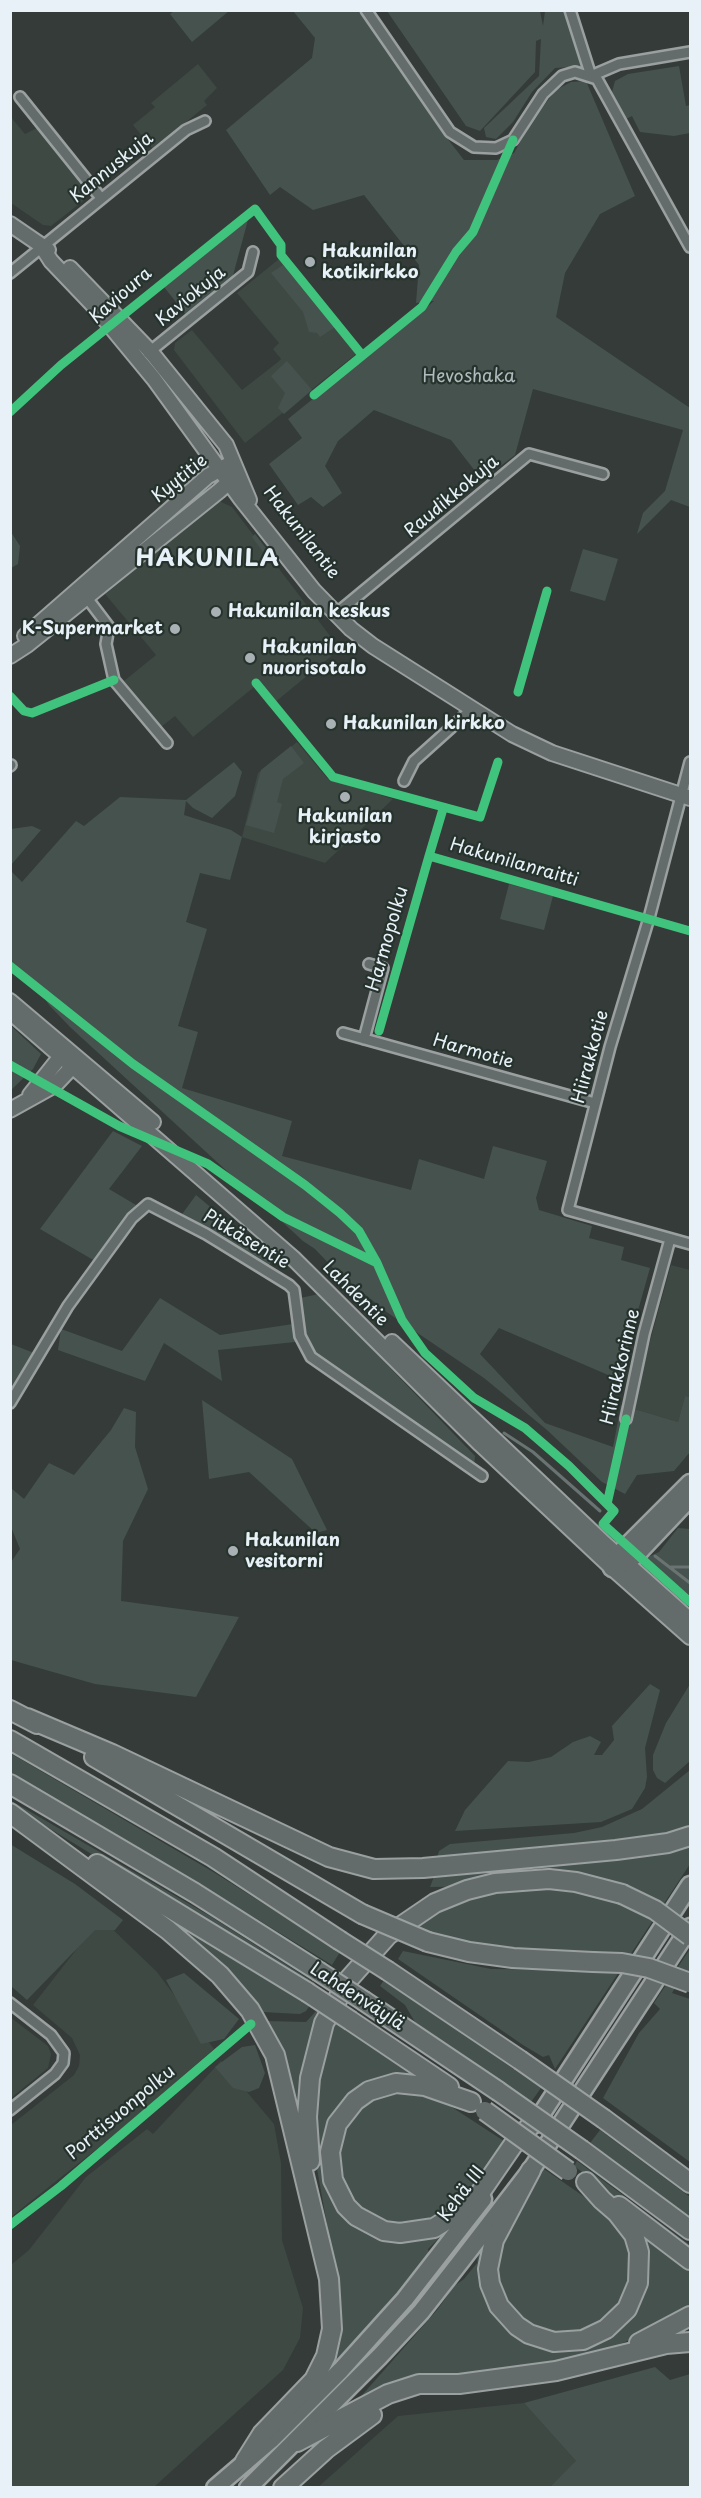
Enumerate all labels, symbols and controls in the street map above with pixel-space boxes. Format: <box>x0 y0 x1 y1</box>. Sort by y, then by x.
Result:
street label: Kannuskuja <box>66 128 158 208</box>
place label: Hakunilan kotikirkko <box>322 241 419 284</box>
marker: Hakunilan kotikirkko <box>303 255 317 269</box>
street label: Kaviokuja <box>152 262 230 332</box>
street label: Kavioura <box>85 263 157 329</box>
park label: Hevoshaka <box>423 366 515 388</box>
street label: Kyytitie <box>148 450 212 508</box>
street label: Raudikkokuja <box>400 451 504 543</box>
street label: Hakunilantie <box>258 482 344 584</box>
district label: HAKUNILA <box>135 545 281 573</box>
place label: Hakunilan keskus <box>228 601 390 623</box>
marker: Hakunilan keskus <box>209 605 223 619</box>
place label: K-Supermarket <box>22 618 163 640</box>
marker: K-Supermarket <box>168 622 182 636</box>
place label: Hakunilan nuorisotalo <box>262 637 366 680</box>
marker: Hakunilan nuorisotalo <box>243 651 257 665</box>
place label: Hakunilan kirkko <box>343 713 505 735</box>
marker: Hakunilan kirkko <box>324 717 338 731</box>
marker: Hakunilan kirjasto <box>338 790 352 804</box>
place label: Hakunilan kirjasto <box>297 806 393 848</box>
street label: Hakunilanraitti <box>447 834 581 892</box>
street label: Harmopolku <box>363 884 413 994</box>
street label: Hiirakkotie <box>568 1008 614 1106</box>
street label: Harmotie <box>430 1030 516 1074</box>
street label: Pitkäsentie <box>199 1206 293 1274</box>
street label: Lahdentie <box>318 1257 392 1331</box>
street label: Hiirakkorinne <box>597 1307 645 1427</box>
place label: Hakunilan vesitorni <box>245 1530 340 1572</box>
marker: Hakunilan vesitorni <box>226 1544 240 1558</box>
street label: Lahdenväylä <box>306 1958 408 2036</box>
street label: Porttisuonpolku <box>62 2061 180 2165</box>
street label: Kehä III <box>434 2162 490 2226</box>

